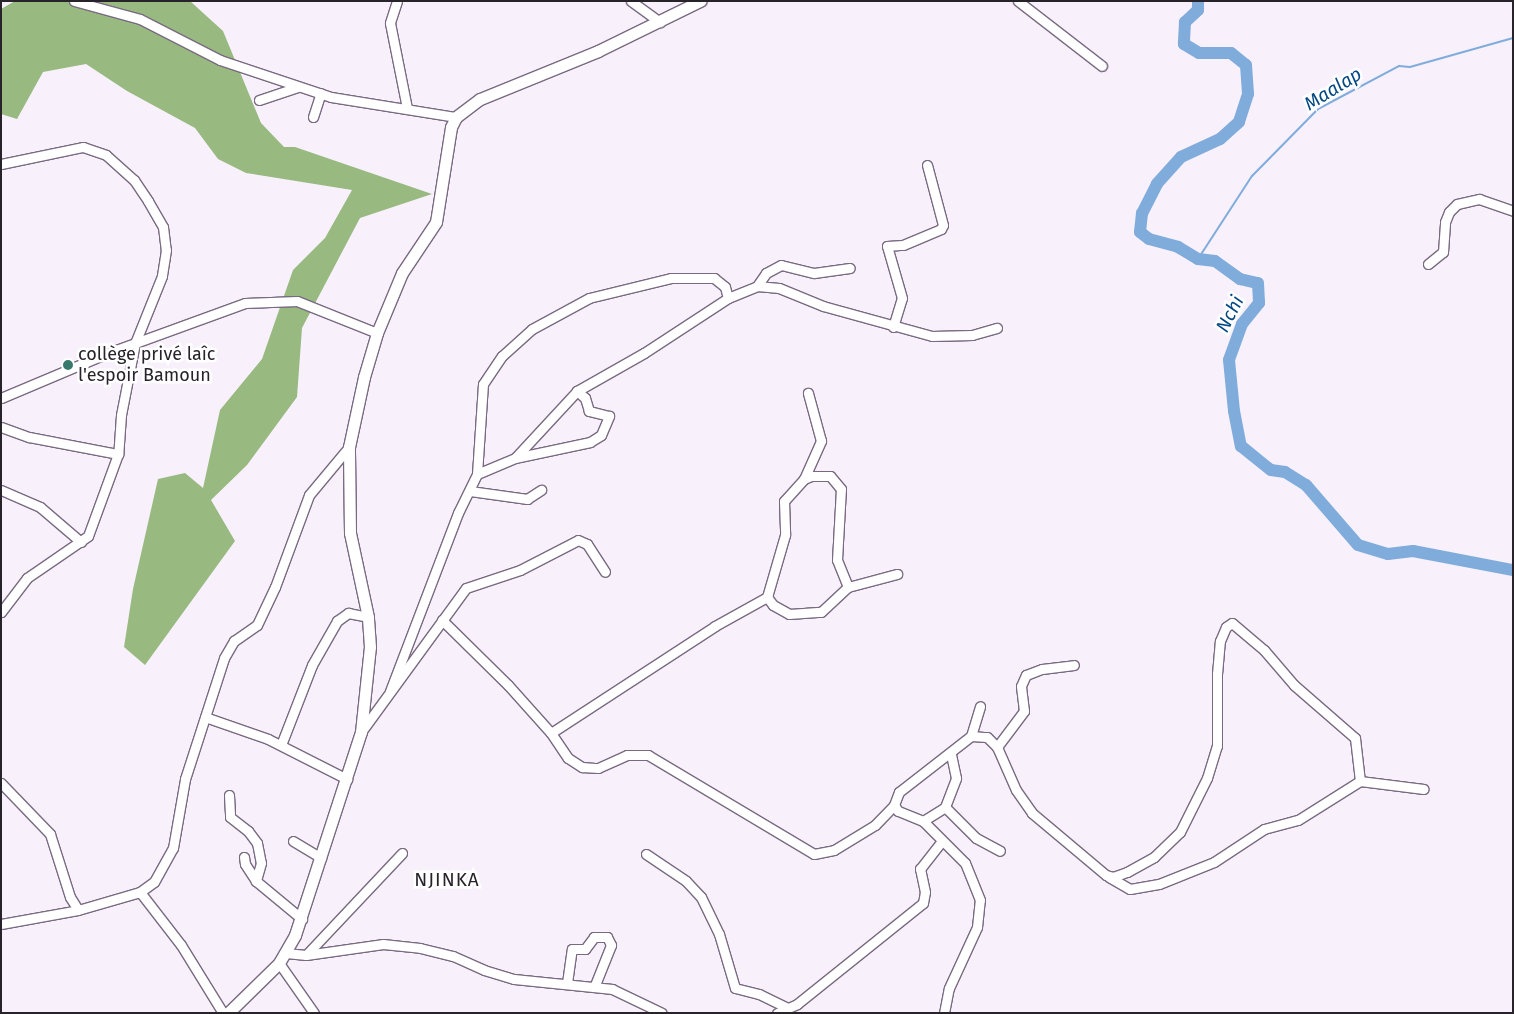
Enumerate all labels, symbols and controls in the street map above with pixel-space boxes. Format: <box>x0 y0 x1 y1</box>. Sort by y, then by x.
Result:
water label: Maalap <box>1300 63 1366 115</box>
water label: Nchi <box>1211 292 1249 336</box>
place label: collège privé laîc l'espoir Bamoun <box>78 344 215 386</box>
marker: collège privé laîc l'espoir Bamoun <box>62 359 74 371</box>
district label: NJINKA <box>414 869 480 891</box>

